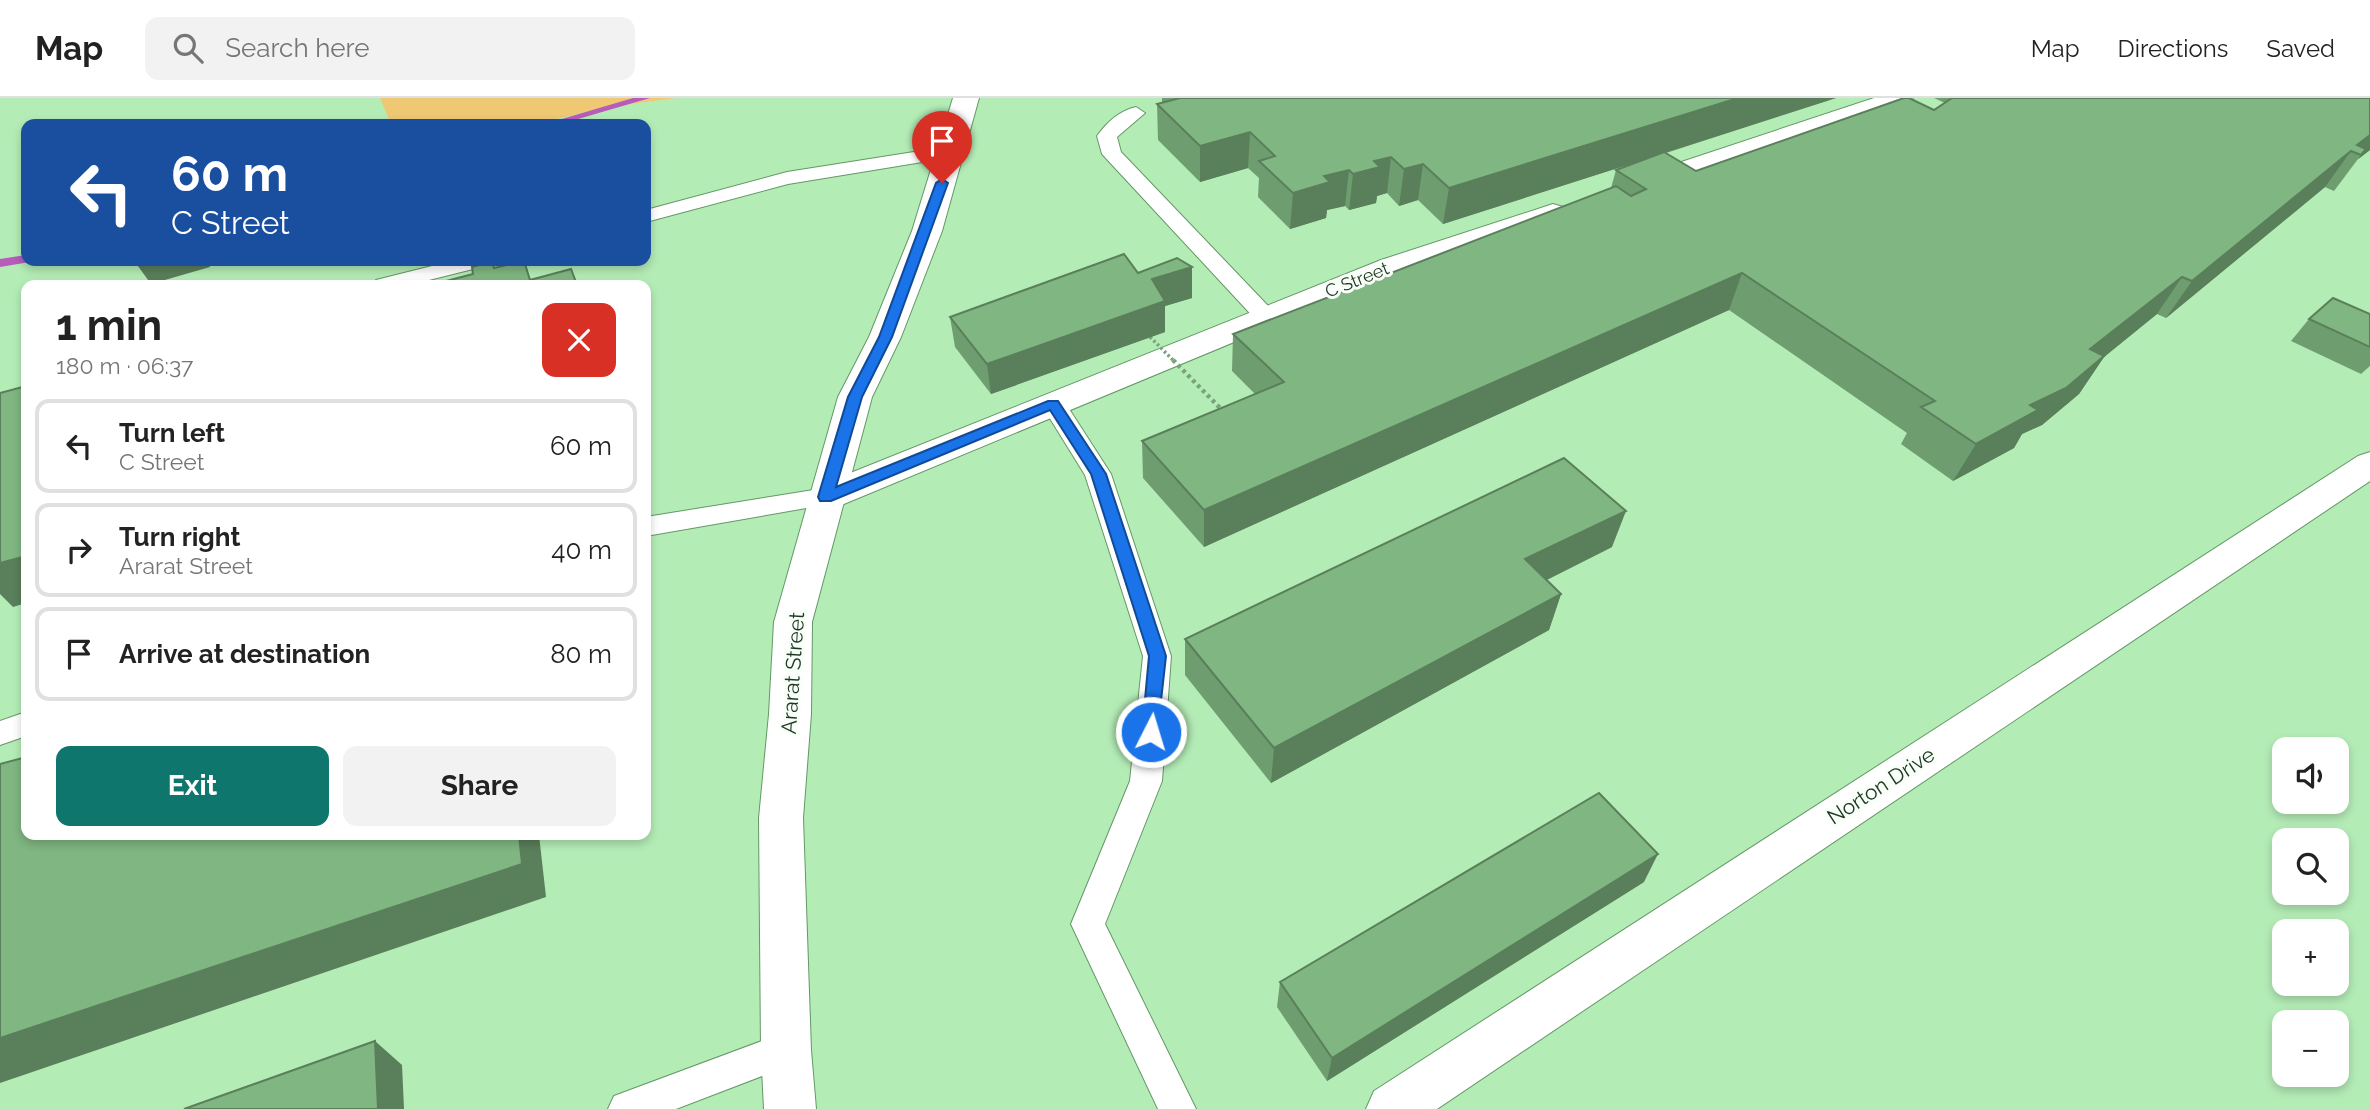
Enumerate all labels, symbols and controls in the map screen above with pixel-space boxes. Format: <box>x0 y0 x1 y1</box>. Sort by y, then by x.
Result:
search box <box>145 17 635 80</box>
text: Map <box>35 29 103 68</box>
icon: search <box>169 29 207 67</box>
text: Search here <box>225 33 370 63</box>
text: Map <box>2031 34 2080 63</box>
text: Directions <box>2118 34 2228 63</box>
text: Saved <box>2266 34 2335 63</box>
pin <box>912 111 972 183</box>
icon: arrive <box>923 122 961 160</box>
text: 60 m <box>171 145 288 202</box>
icon: left <box>56 147 147 238</box>
text: C Street <box>171 204 290 241</box>
street label: C Street <box>1322 257 1392 302</box>
text: 1 min <box>56 301 162 350</box>
button: close <box>542 303 616 377</box>
text: 180 m · 06:37 <box>56 352 193 379</box>
text: Turn left <box>119 418 225 448</box>
icon: left <box>60 427 98 465</box>
text: 60 m <box>550 431 612 461</box>
text: C Street <box>119 448 204 475</box>
text: Turn right <box>119 522 240 552</box>
icon: right <box>60 531 98 569</box>
text: 40 m <box>551 535 612 565</box>
text: Ararat Street <box>119 552 253 579</box>
street label: Ararat Street <box>776 611 809 735</box>
icon: arrive <box>60 635 98 673</box>
text: Arrive at destination <box>119 639 370 669</box>
text: 80 m <box>550 639 612 669</box>
position arrow <box>1114 695 1188 769</box>
map controls <box>2272 737 2349 1087</box>
button: sound <box>2272 737 2349 814</box>
street label: Norton Drive <box>1822 742 1939 830</box>
button: Exit <box>56 746 329 826</box>
button: Share <box>343 746 616 826</box>
button: search <box>2272 828 2349 905</box>
button: + <box>2272 919 2349 996</box>
button: − <box>2272 1010 2349 1087</box>

